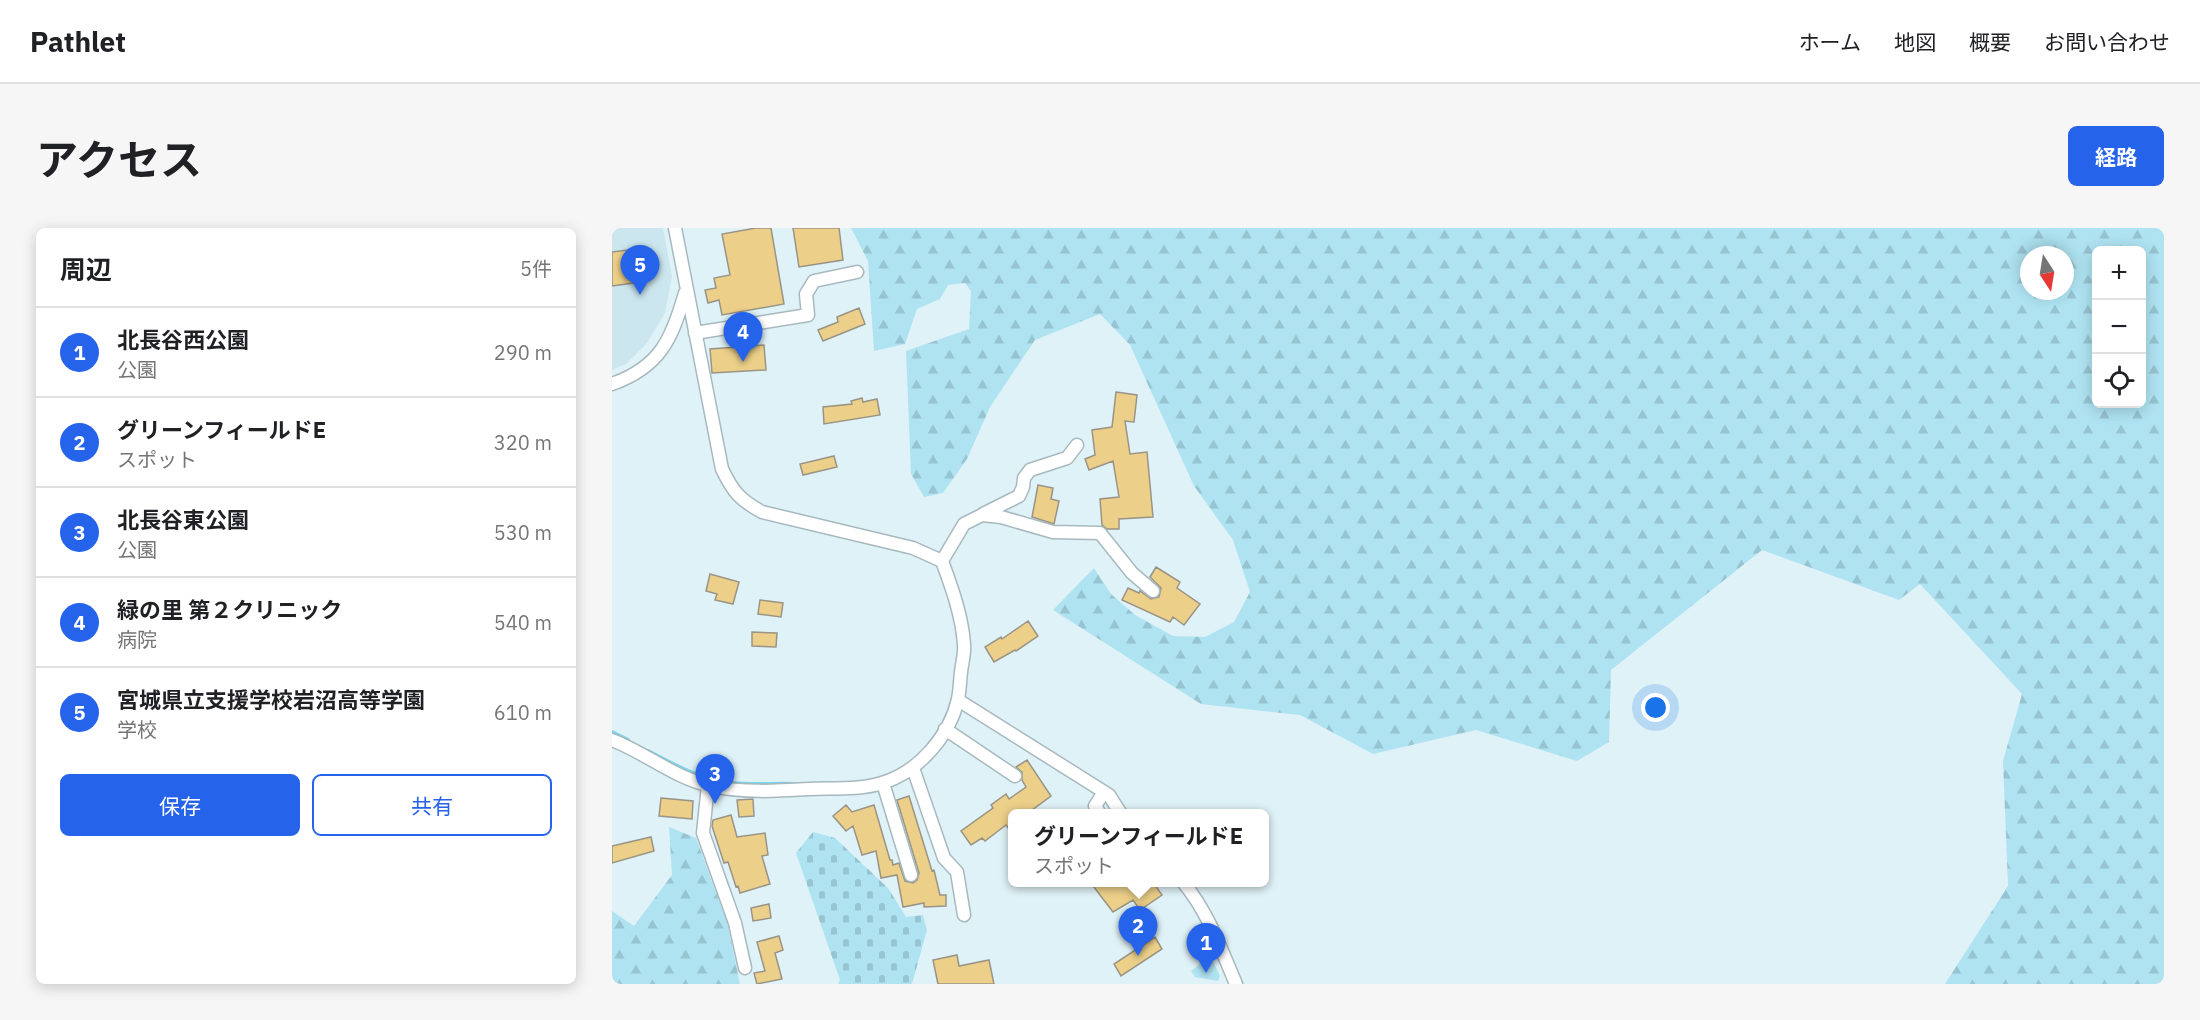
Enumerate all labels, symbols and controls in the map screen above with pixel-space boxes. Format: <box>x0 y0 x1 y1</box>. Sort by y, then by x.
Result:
text: Pathlet <box>30 23 126 60</box>
text: ホーム <box>1799 28 1861 56</box>
text: 地図 <box>1894 28 1936 56</box>
text: 概要 <box>1969 28 2011 56</box>
text: お問い合わせ <box>2044 28 2170 56</box>
button: 経路 <box>2068 126 2164 186</box>
text: アクセス <box>36 132 202 187</box>
pin: 5 <box>621 245 660 295</box>
north arrow <box>2020 246 2074 300</box>
map controls <box>2092 246 2146 408</box>
button: + <box>2092 246 2146 300</box>
text: 周辺 <box>60 252 112 286</box>
text: 5件 <box>520 255 552 282</box>
button: − <box>2092 300 2146 354</box>
pin: 4 <box>724 312 762 362</box>
text: 北長谷西公園 <box>117 325 249 354</box>
text: 1 <box>74 339 86 366</box>
text: 290 m <box>494 339 552 366</box>
button: locate <box>2092 354 2146 408</box>
text: 公園 <box>117 356 157 383</box>
text: グリーンフィールドE <box>117 415 326 444</box>
text: 2 <box>74 429 86 456</box>
text: 320 m <box>494 429 552 456</box>
text: スポット <box>117 446 197 473</box>
text: 北長谷東公園 <box>117 505 249 534</box>
text: 3 <box>74 519 86 546</box>
text: 530 m <box>494 519 552 546</box>
text: 公園 <box>117 536 157 563</box>
text: 緑の里 第２クリニック <box>117 595 342 624</box>
text: 4 <box>74 609 86 636</box>
text: 540 m <box>494 609 552 636</box>
text: 病院 <box>117 626 157 653</box>
text: 宮城県立支援学校岩沼高等学園 <box>117 685 425 714</box>
your location <box>1641 693 1670 722</box>
text: 5 <box>74 699 86 726</box>
text: 610 m <box>494 699 552 726</box>
text: 学校 <box>117 716 157 743</box>
pin: 3 <box>696 754 734 804</box>
button: 保存 <box>60 774 300 836</box>
button: 共有 <box>312 774 552 836</box>
popup <box>1008 809 1269 887</box>
text: グリーンフィールドE <box>1034 821 1243 850</box>
text: スポット <box>1034 852 1114 879</box>
pin: 2 <box>1118 906 1158 956</box>
pin: 1 <box>1186 924 1226 973</box>

